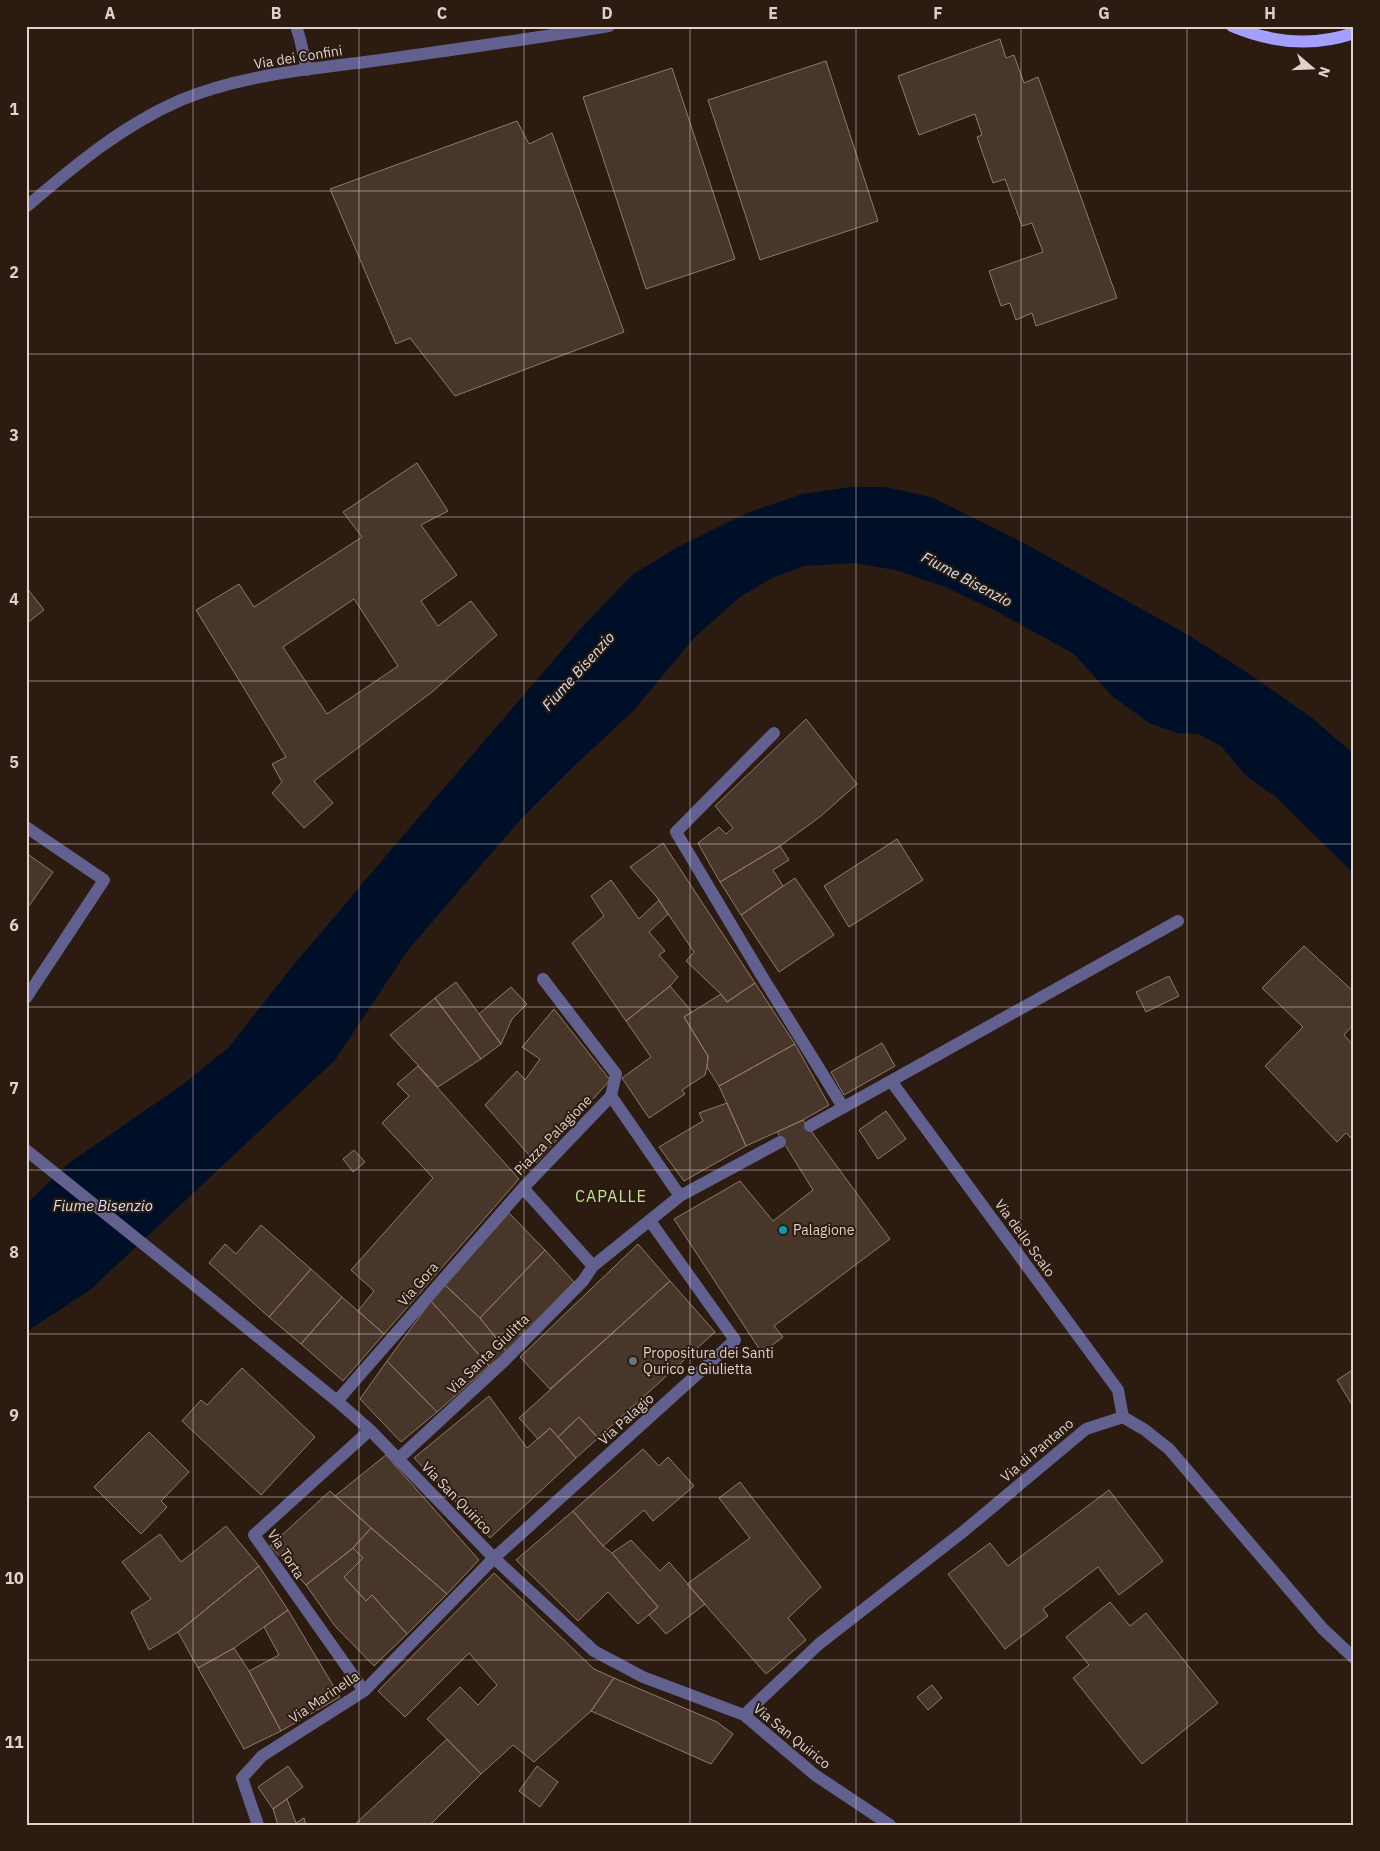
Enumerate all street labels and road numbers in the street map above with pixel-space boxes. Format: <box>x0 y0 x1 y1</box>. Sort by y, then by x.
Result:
street label: Via dei Confini <box>252 41 344 73</box>
street label: Piazza Palagione <box>510 1091 596 1179</box>
street label: Via dello Scalo <box>991 1196 1059 1280</box>
street label: Via Gora <box>394 1258 442 1310</box>
street label: Via Santa Giulitta <box>443 1310 533 1398</box>
street label: Via Palagio <box>594 1389 658 1449</box>
street label: Via di Pantano <box>997 1414 1077 1486</box>
street label: Via San Quirico <box>418 1458 496 1538</box>
street label: Via Torta <box>263 1526 309 1583</box>
street label: Via Marinella <box>285 1667 363 1727</box>
street label: Via San Quirico <box>750 1699 834 1773</box>

